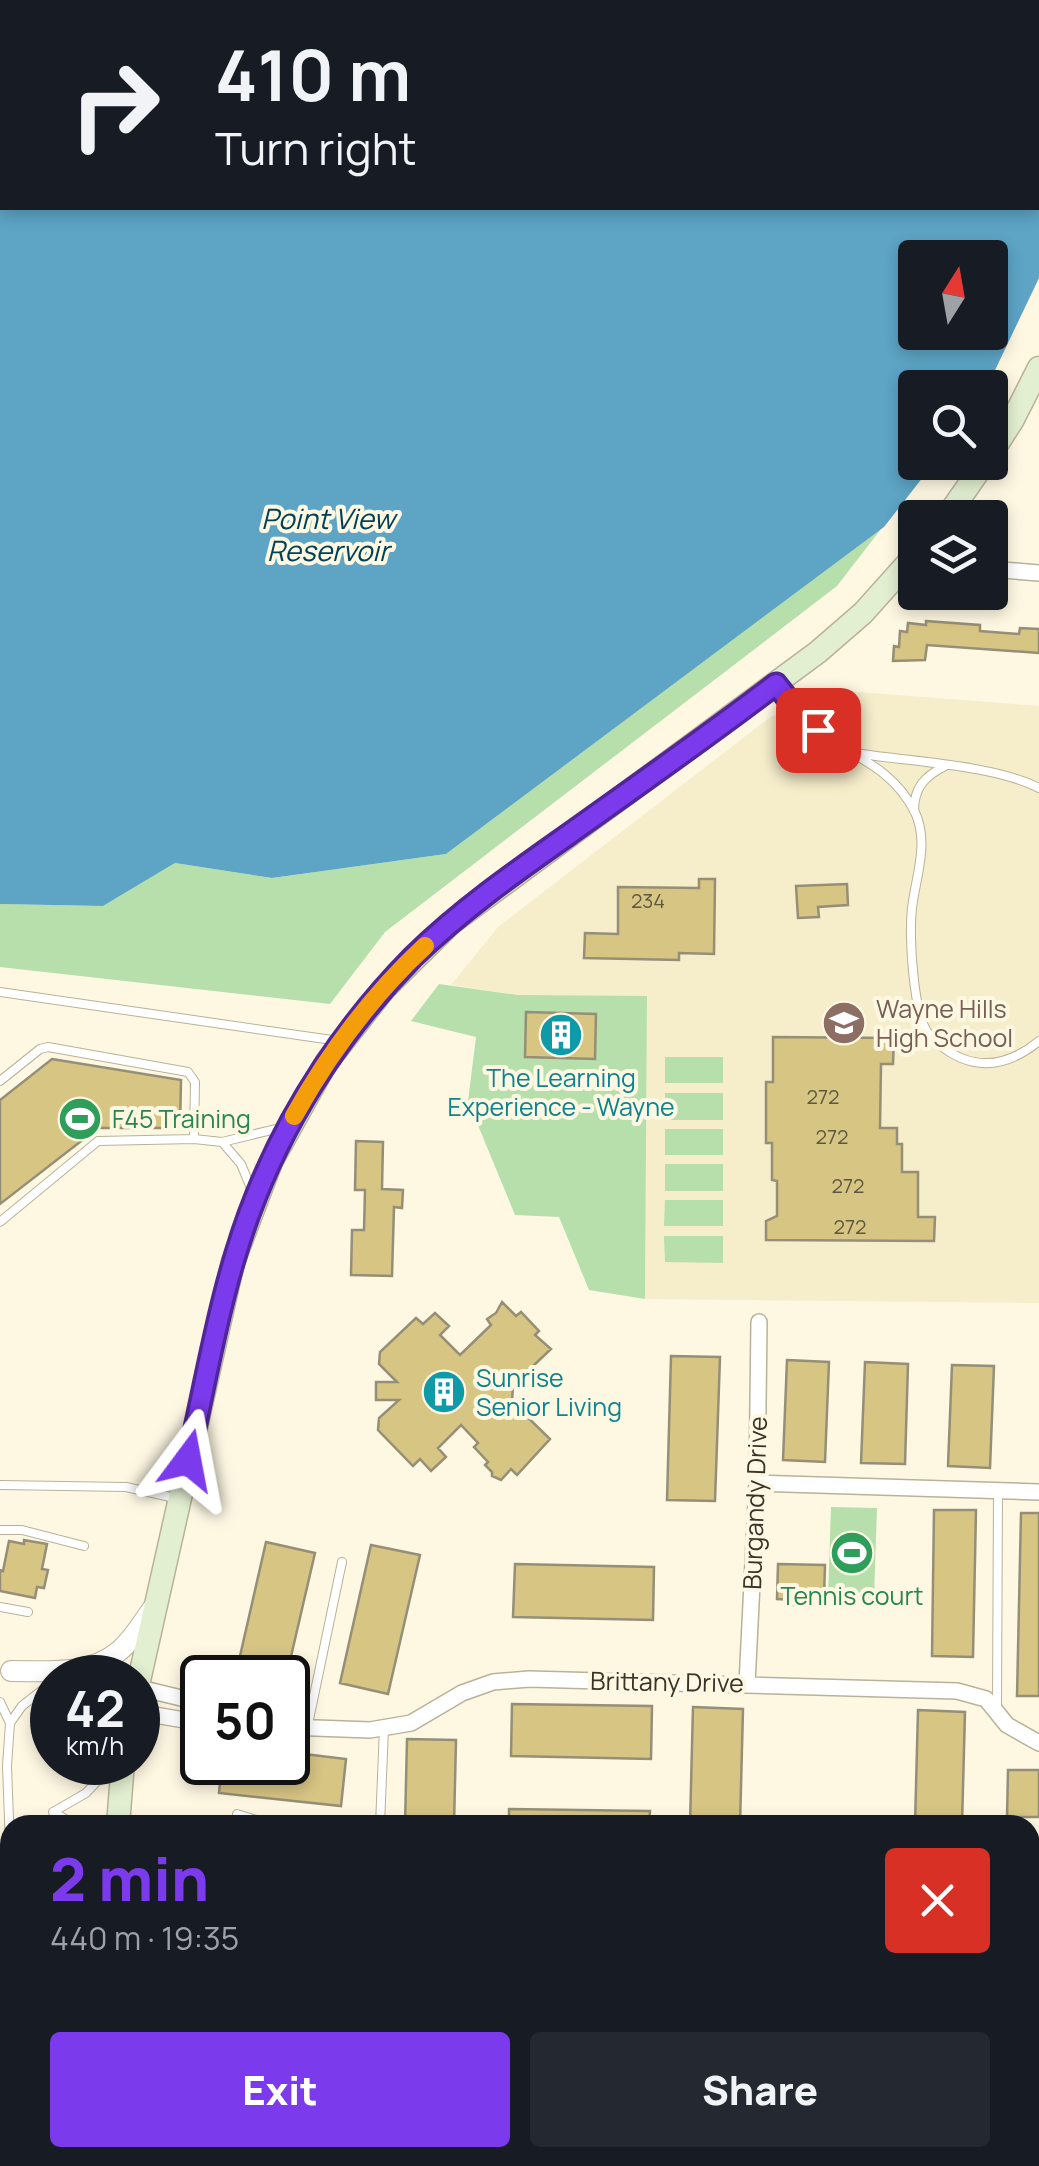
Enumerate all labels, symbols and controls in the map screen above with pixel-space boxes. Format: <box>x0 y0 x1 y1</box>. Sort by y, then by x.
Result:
text: 410 m <box>215 26 411 122</box>
icon: right <box>50 40 180 170</box>
text: Turn right <box>215 117 416 179</box>
north arrow <box>898 240 1008 350</box>
map controls <box>898 240 1008 610</box>
button: search <box>898 370 1008 480</box>
water label: Point View Reservoir <box>261 499 398 569</box>
button: layers <box>898 500 1008 610</box>
pin <box>776 688 861 773</box>
icon: arrive <box>791 703 846 758</box>
house number: 234 <box>631 887 665 914</box>
place label: Wayne Hills High School <box>876 991 1013 1055</box>
school or university icon: Wayne Hills High School <box>821 1000 867 1046</box>
building icon: The Learning Experience - Wayne <box>538 1012 584 1058</box>
place label: The Learning Experience - Wayne <box>447 1060 675 1124</box>
house number: 272 <box>807 1083 839 1110</box>
sports icon: F45 Training <box>57 1096 103 1142</box>
place label: F45 Training <box>112 1101 251 1136</box>
house number: 272 <box>816 1123 848 1150</box>
house number: 272 <box>832 1172 864 1199</box>
house number: 272 <box>834 1213 866 1240</box>
place label: Sunrise Senior Living <box>476 1360 622 1424</box>
building icon: Sunrise Senior Living <box>421 1369 467 1415</box>
position arrow <box>136 1408 240 1512</box>
street label: Burgandy Drive <box>734 1416 775 1590</box>
sports icon: Tennis court <box>829 1530 875 1576</box>
place label: Tennis court <box>781 1578 923 1613</box>
speed limit sign: 50 <box>180 1655 310 1785</box>
street label: Brittany Drive <box>590 1663 744 1700</box>
text: 42 <box>65 1674 125 1742</box>
text: km/h <box>66 1728 124 1763</box>
text: 2 min <box>50 1837 209 1919</box>
button: close <box>885 1848 990 1953</box>
text: 440 m · 19:35 <box>50 1916 239 1960</box>
button: Exit <box>50 2032 510 2147</box>
button: Share <box>530 2032 990 2147</box>

